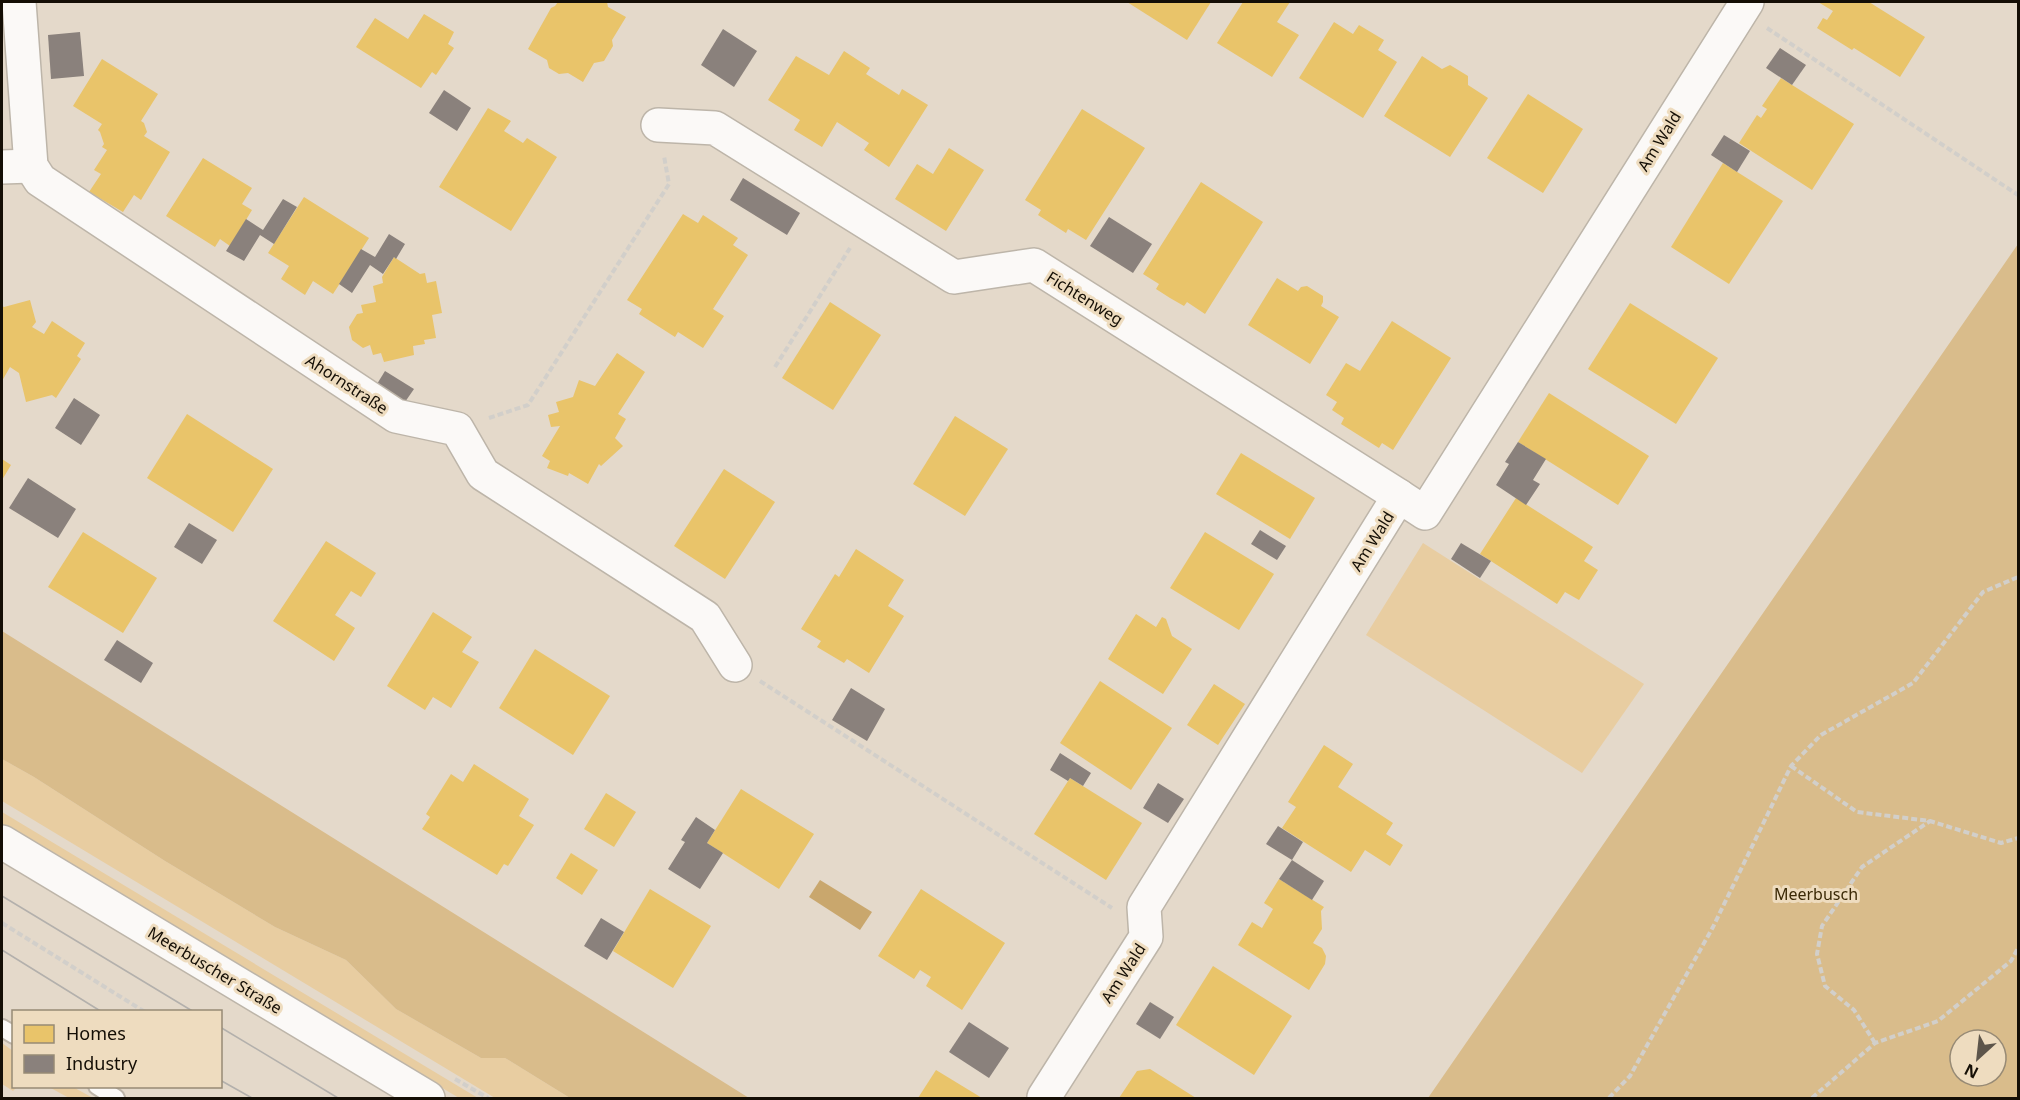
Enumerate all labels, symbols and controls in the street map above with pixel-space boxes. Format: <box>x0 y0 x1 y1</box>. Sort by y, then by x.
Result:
street label: Am Wald <box>1632 107 1686 175</box>
street label: Fichtenweg <box>1043 266 1127 330</box>
street label: Ahornstraße <box>302 349 392 419</box>
street label: Am Wald <box>1345 507 1399 575</box>
park label: Meerbusch <box>1774 883 1858 905</box>
street label: Meerbuscher Straße <box>144 921 286 1019</box>
street label: Am Wald <box>1096 939 1150 1007</box>
legend <box>12 1010 222 1088</box>
text: Homes <box>66 1021 126 1045</box>
north arrow <box>1948 1028 2008 1088</box>
text: Industry <box>66 1051 138 1075</box>
text: N <box>1960 1059 1982 1084</box>

